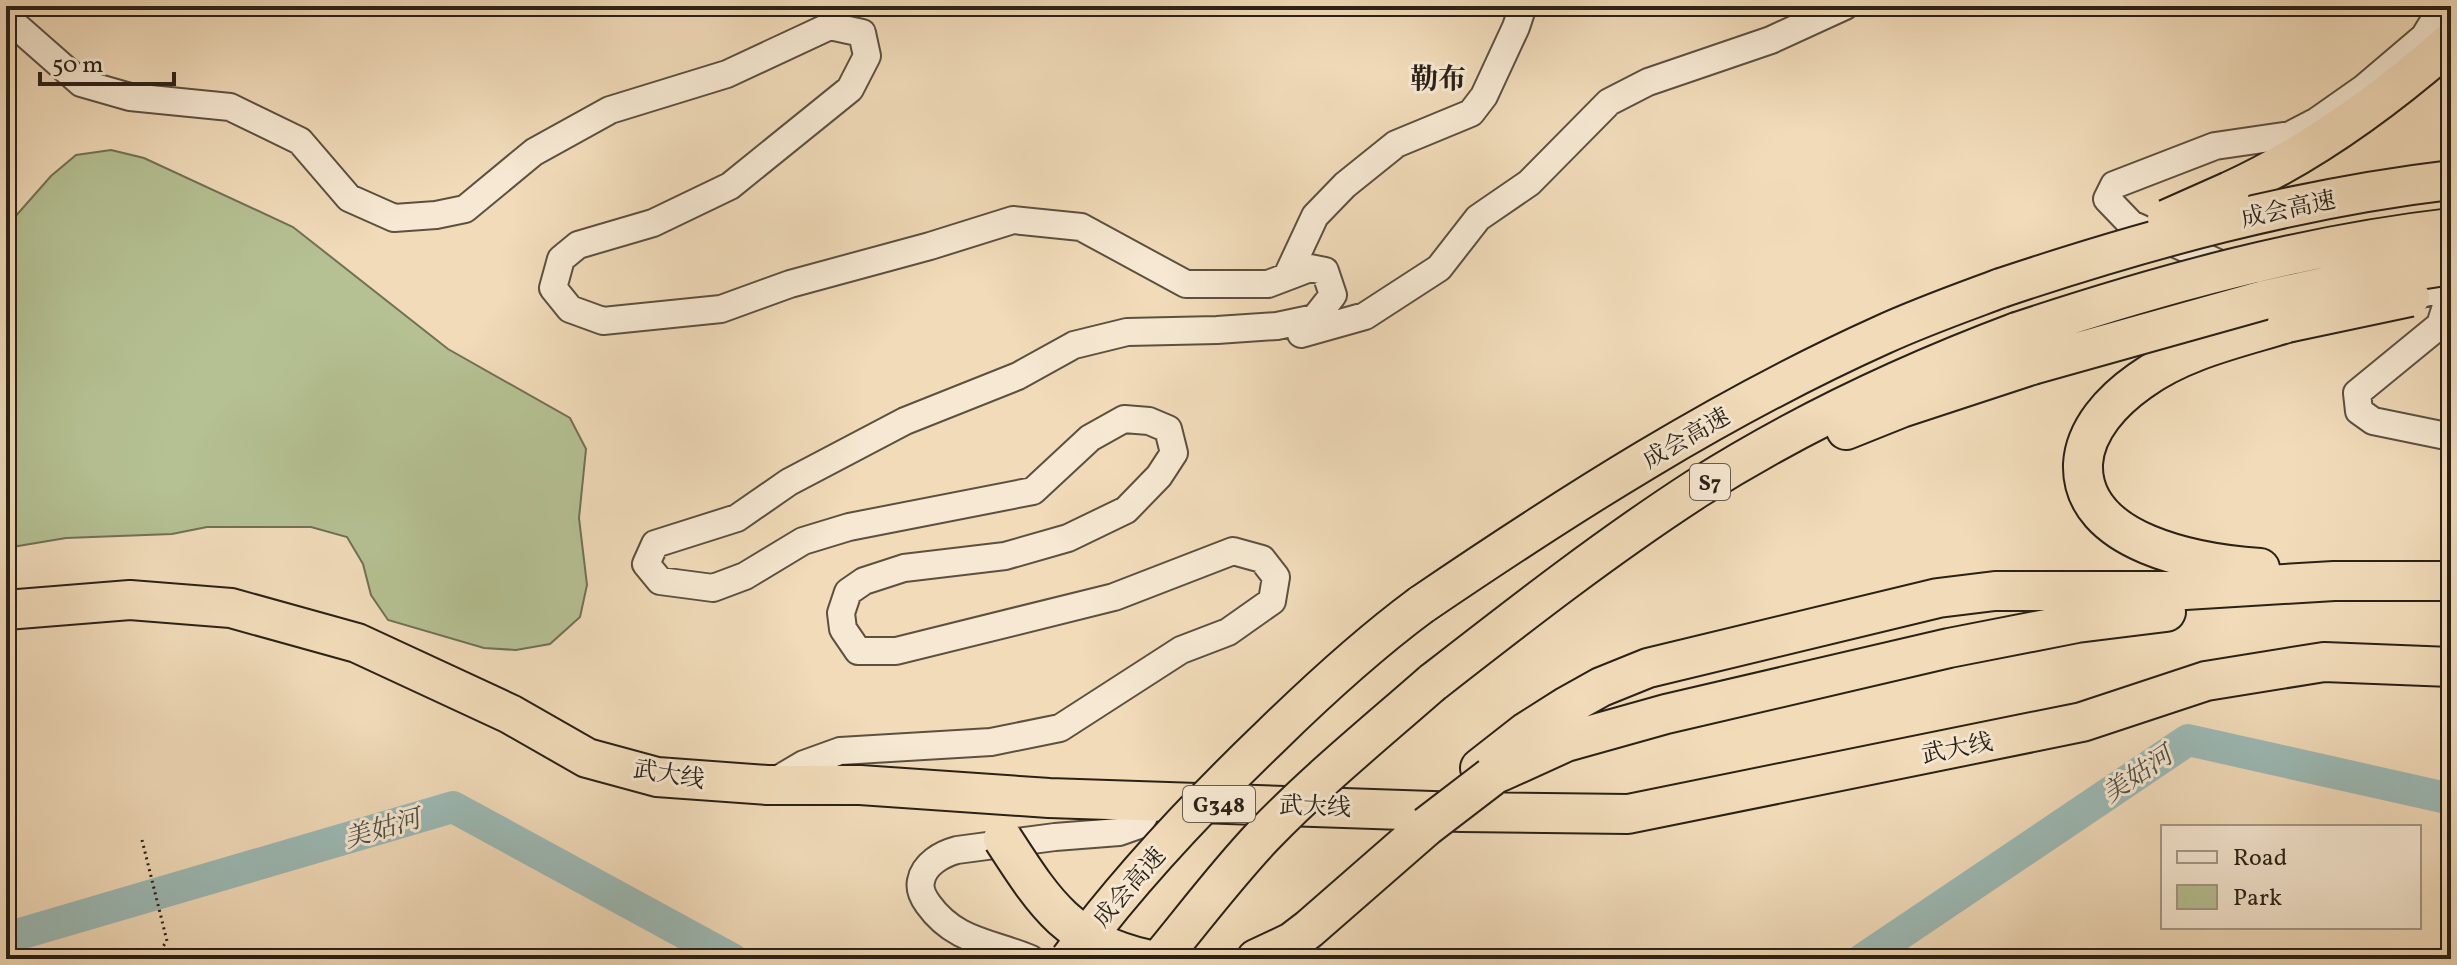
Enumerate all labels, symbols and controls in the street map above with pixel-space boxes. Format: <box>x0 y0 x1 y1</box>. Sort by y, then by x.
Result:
scale bar <box>40 36 174 86</box>
text: 50 m <box>52 49 104 83</box>
district label: 勒布 <box>1410 61 1466 100</box>
street label: 成会高速 <box>2238 184 2339 238</box>
street label: 成会高速 <box>1637 401 1737 478</box>
road number: S7 <box>1690 464 1730 500</box>
street label: 武大线 <box>1919 726 1996 774</box>
water label: 美姑河 <box>2096 737 2184 812</box>
street label: 武大线 <box>630 754 707 798</box>
road number: G348 <box>1183 786 1255 822</box>
street label: 武大线 <box>1278 790 1352 826</box>
water label: 美姑河 <box>340 801 429 858</box>
legend <box>2161 825 2421 929</box>
street label: 成会高速 <box>1086 841 1175 936</box>
text: Road <box>2233 842 2287 876</box>
text: Park <box>2233 882 2282 916</box>

